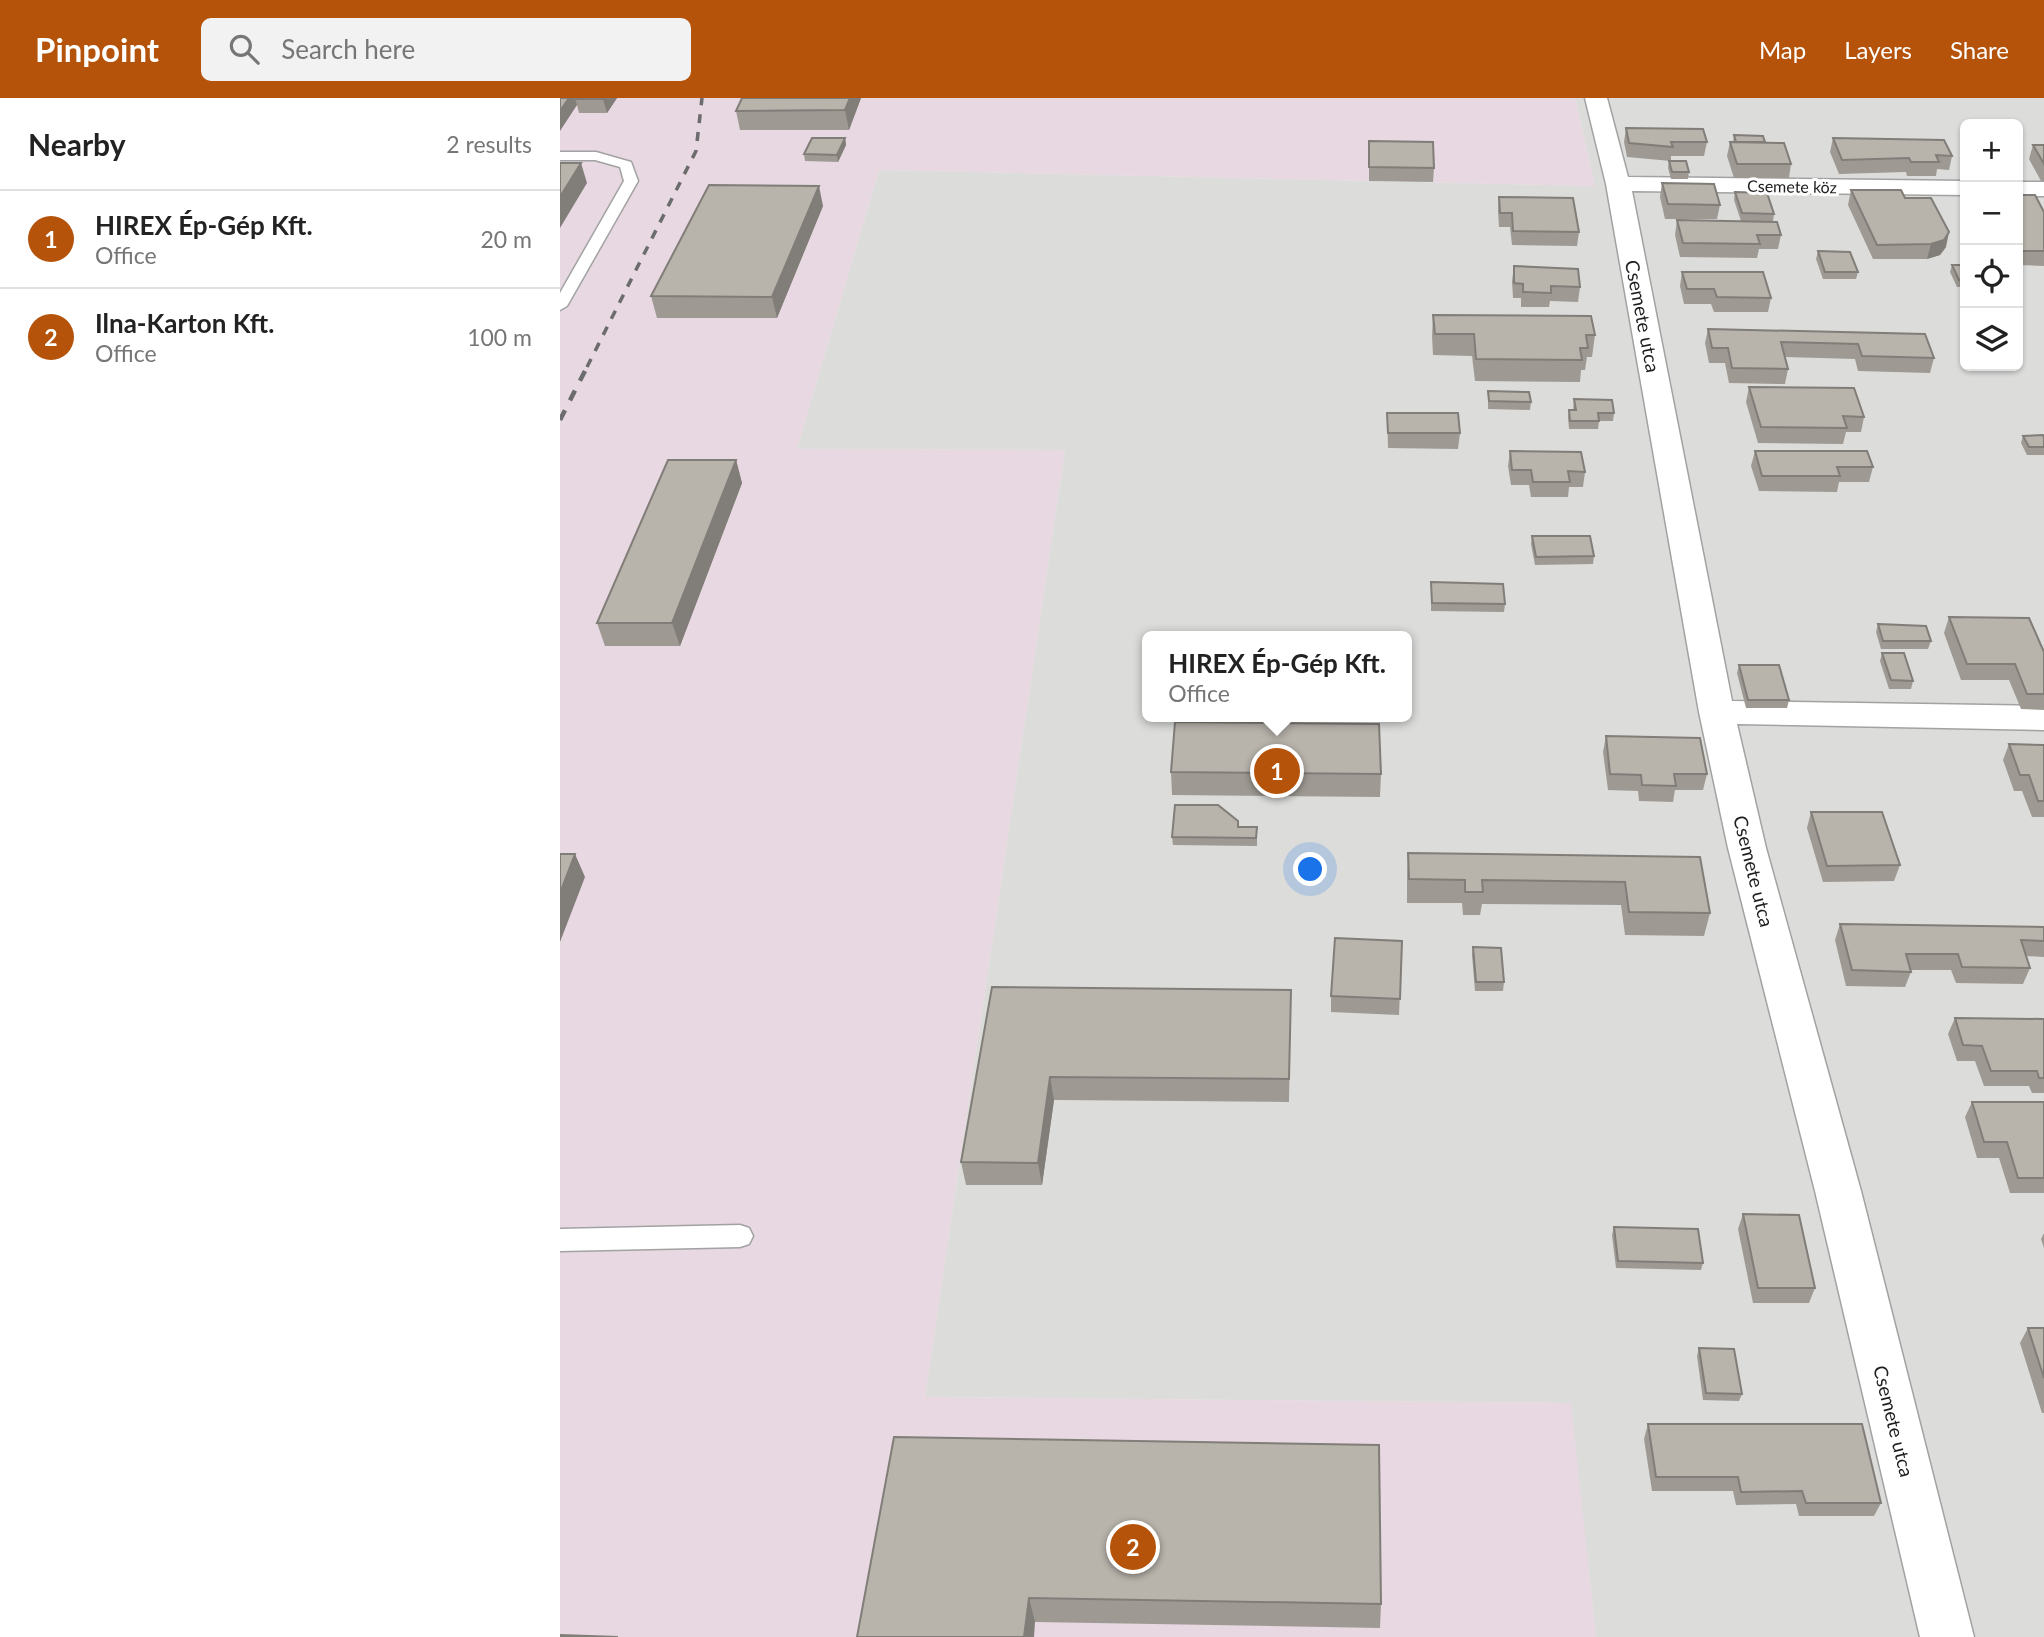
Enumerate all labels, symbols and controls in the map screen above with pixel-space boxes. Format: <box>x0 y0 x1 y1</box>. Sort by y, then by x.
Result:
search box <box>201 18 691 81</box>
text: Pinpoint <box>35 29 159 69</box>
icon: search <box>225 30 263 68</box>
text: Search here <box>281 33 415 65</box>
text: Map <box>1759 35 1806 64</box>
text: Layers <box>1844 35 1912 64</box>
text: Share <box>1950 35 2009 64</box>
map controls <box>1960 119 2023 371</box>
button: + <box>1960 119 2023 182</box>
text: Nearby <box>28 126 126 162</box>
text: 2 results <box>446 130 532 158</box>
street label: Csemete köz <box>1747 176 1837 196</box>
button: − <box>1960 182 2023 245</box>
text: HIREX Ép-Gép Kft. <box>95 209 313 241</box>
text: 1 <box>44 225 58 253</box>
text: 20 m <box>481 225 532 253</box>
text: Office <box>95 241 157 269</box>
button: locate <box>1960 245 2023 308</box>
street label: Csemete utca <box>1621 258 1665 374</box>
text: Ilna-Karton Kft. <box>95 307 274 339</box>
button: layers <box>1960 308 2023 371</box>
text: 2 <box>44 323 58 351</box>
text: 100 m <box>467 323 532 351</box>
text: Office <box>95 339 157 367</box>
popup <box>1142 631 1412 722</box>
text: HIREX Ép-Gép Kft. <box>1168 647 1386 679</box>
text: Office <box>1168 679 1230 707</box>
pin: 1 <box>1254 745 1300 797</box>
street label: Csemete utca <box>1729 813 1779 929</box>
your location <box>1293 852 1327 886</box>
street label: Csemete utca <box>1869 1363 1919 1479</box>
pin: 2 <box>1110 1521 1156 1573</box>

